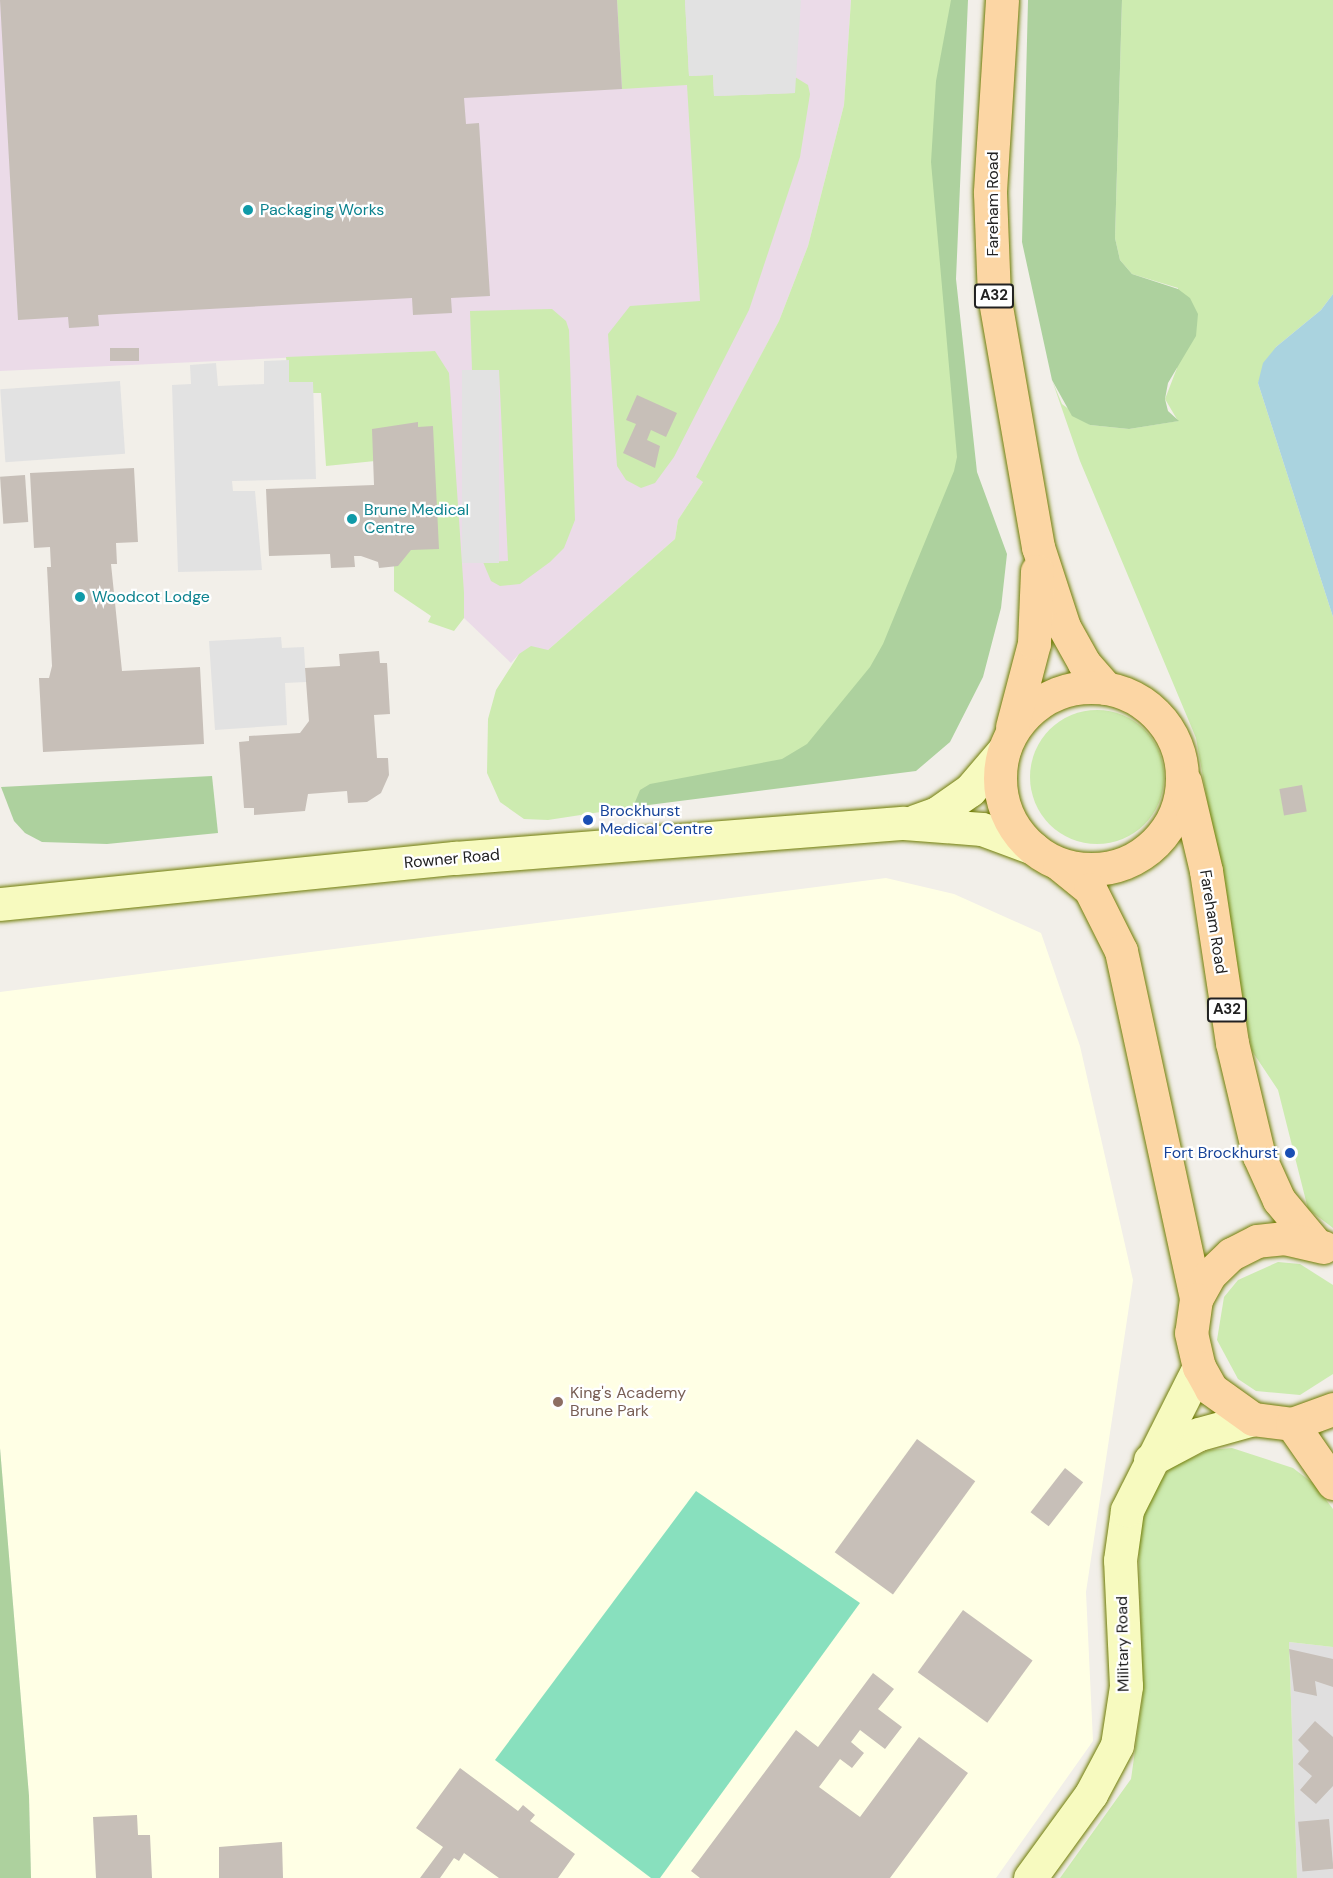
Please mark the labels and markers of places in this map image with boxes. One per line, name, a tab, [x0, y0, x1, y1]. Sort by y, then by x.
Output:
place label: Packaging Works	[260, 200, 384, 220]
marker: Packaging Works	[241, 203, 255, 217]
place label: Brune Medical Centre	[364, 500, 469, 538]
marker: Brune Medical Centre	[345, 512, 359, 526]
place label: Woodcot Lodge	[92, 587, 210, 607]
marker: Woodcot Lodge	[73, 590, 87, 604]
place label: Brockhurst Medical Centre	[600, 801, 713, 839]
marker: Brockhurst Medical Centre	[581, 813, 595, 827]
place label: Fort Brockhurst	[1164, 1143, 1278, 1163]
marker: Fort Brockhurst	[1283, 1146, 1297, 1160]
place label: King's Academy Brune Park	[570, 1383, 686, 1421]
marker: King's Academy Brune Park	[551, 1395, 565, 1409]

